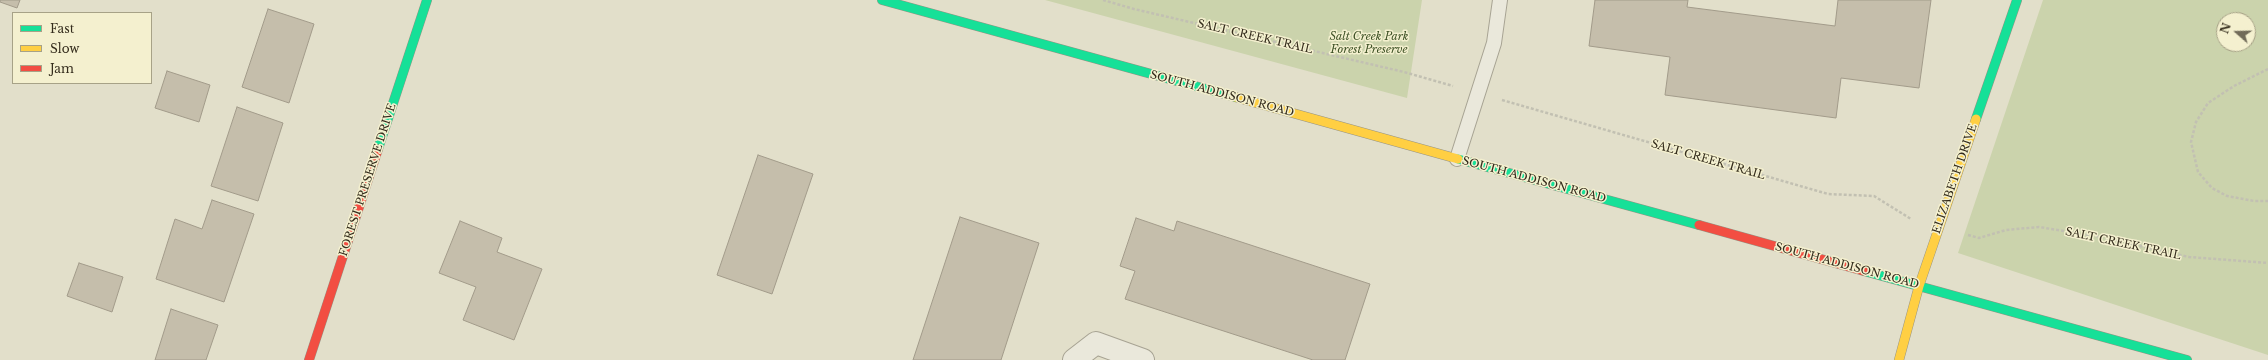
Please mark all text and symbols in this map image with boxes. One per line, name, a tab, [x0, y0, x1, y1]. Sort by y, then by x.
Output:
legend	[12, 12, 152, 84]
north arrow	[2216, 12, 2256, 52]
street label: SALT CREEK TRAIL	[1196, 17, 1314, 57]
text: Fast	[50, 21, 74, 36]
text: N	[2217, 21, 2234, 35]
park label: Salt Creek Park Forest Preserve	[1330, 30, 1408, 56]
text: Slow	[50, 41, 79, 56]
text: Jam	[50, 61, 74, 76]
street label: SOUTH ADDISON ROAD	[1149, 68, 1295, 120]
street label: FOREST PRESERVE DRIVE	[337, 102, 399, 258]
street label: ELIZABETH DRIVE	[1930, 122, 1980, 236]
street label: SALT CREEK TRAIL	[1649, 137, 1767, 183]
street label: SOUTH ADDISON ROAD	[1461, 154, 1607, 206]
street label: SALT CREEK TRAIL	[2064, 225, 2182, 263]
street label: SOUTH ADDISON ROAD	[1774, 240, 1920, 292]

